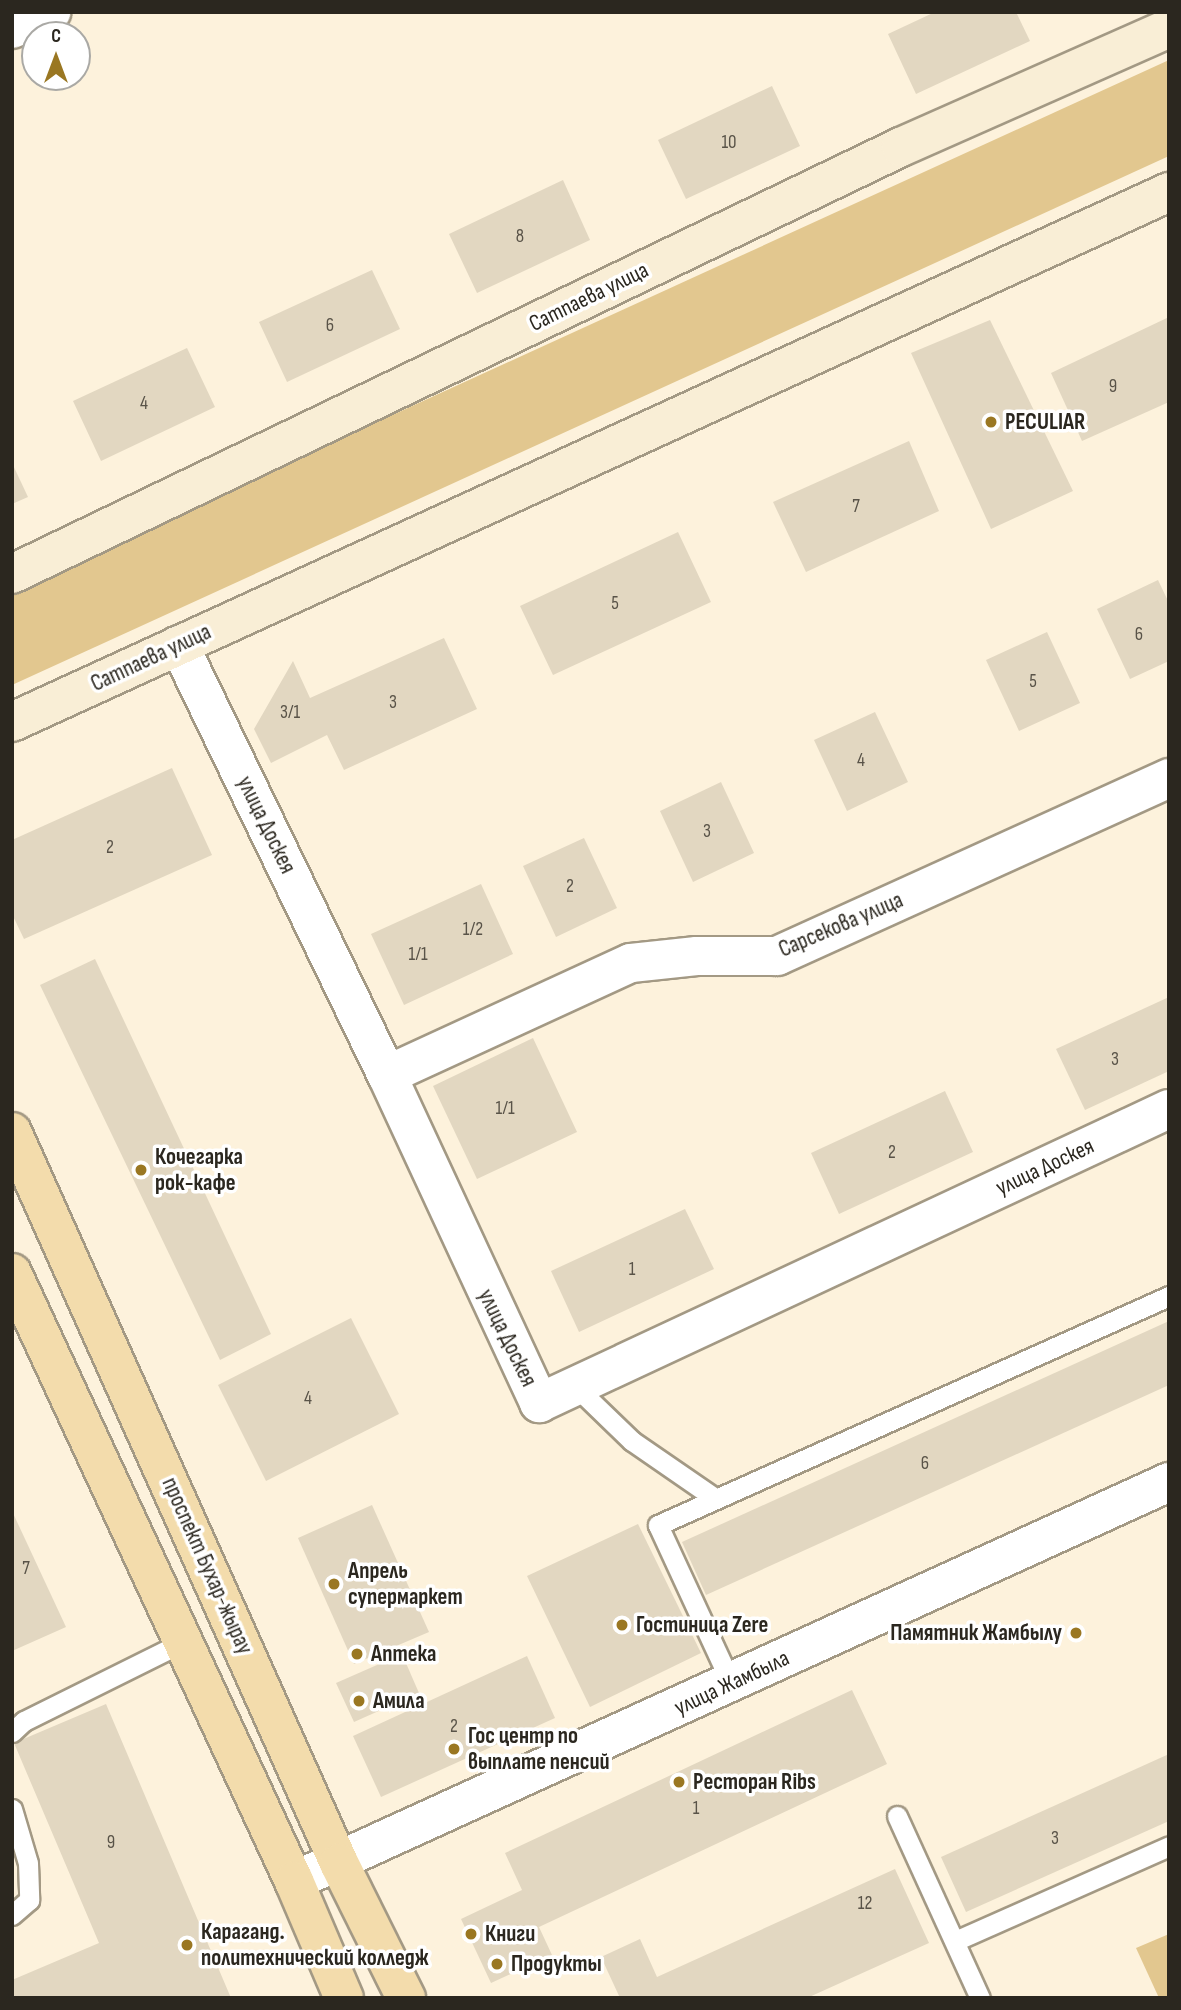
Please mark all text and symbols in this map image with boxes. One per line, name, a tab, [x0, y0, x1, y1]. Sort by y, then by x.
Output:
north arrow	[21, 21, 91, 91]
text: С	[51, 25, 61, 48]
house number: 10	[721, 132, 737, 154]
house number: 8	[516, 226, 524, 248]
street label: Сатпаева улица	[525, 256, 653, 338]
house number: 6	[326, 315, 334, 337]
house number: 9	[1109, 376, 1117, 398]
house number: 4	[140, 393, 148, 415]
place label: PECULIAR	[1005, 408, 1085, 436]
marker: PECULIAR	[983, 414, 999, 430]
house number: 7	[852, 496, 860, 518]
house number: 5	[611, 593, 619, 615]
street label: Сатпаева улица	[87, 618, 215, 698]
house number: 6	[1135, 624, 1143, 646]
house number: 5	[1029, 671, 1037, 693]
house number: 3	[389, 692, 397, 714]
house number: 3/1	[280, 702, 300, 724]
house number: 4	[857, 750, 865, 772]
street label: улица Доскея	[231, 772, 301, 878]
house number: 3	[703, 821, 711, 843]
house number: 2	[106, 837, 114, 859]
house number: 2	[566, 876, 574, 898]
street label: Сарсекова улица	[775, 886, 907, 964]
house number: 1/2	[463, 919, 483, 941]
house number: 1/1	[408, 944, 428, 966]
house number: 3	[1111, 1049, 1119, 1071]
house number: 1/1	[495, 1098, 515, 1120]
street label: улица Доскея	[992, 1132, 1098, 1202]
house number: 2	[888, 1142, 896, 1164]
place label: Кочегарка рок-кафе	[155, 1143, 243, 1197]
marker: Кочегарка рок-кафе	[133, 1162, 149, 1178]
house number: 1	[629, 1259, 635, 1281]
street label: улица Доскея	[472, 1285, 542, 1391]
house number: 4	[304, 1388, 312, 1410]
house number: 6	[921, 1453, 929, 1475]
street label: проспект Бухар-жырау	[156, 1473, 258, 1659]
place label: Апрель супермаркет	[348, 1557, 463, 1611]
house number: 7	[22, 1558, 30, 1580]
marker: Апрель супермаркет	[326, 1576, 342, 1592]
place label: Гостиница Zere	[636, 1611, 768, 1639]
marker: Гостиница Zere	[614, 1617, 630, 1633]
place label: Памятник Жамбылу	[890, 1619, 1062, 1647]
marker: Памятник Жамбылу	[1068, 1625, 1084, 1641]
place label: Аптека	[371, 1640, 437, 1668]
street label: улица Жамбыла	[670, 1644, 794, 1722]
marker: Аптека	[349, 1646, 365, 1662]
place label: Амила	[373, 1687, 425, 1715]
marker: Амила	[351, 1693, 367, 1709]
house number: 2	[450, 1716, 458, 1738]
place label: Гос центр по выплате пенсий	[468, 1722, 610, 1776]
marker: Гос центр по выплате пенсий	[446, 1741, 462, 1757]
place label: Ресторан Ribs	[693, 1768, 816, 1796]
marker: Ресторан Ribs	[671, 1774, 687, 1790]
house number: 1	[693, 1798, 699, 1820]
house number: 3	[1051, 1828, 1059, 1850]
house number: 9	[107, 1832, 115, 1854]
house number: 12	[858, 1893, 872, 1915]
place label: Караганд. политехнический колледж	[201, 1918, 429, 1972]
place label: Книги	[485, 1920, 535, 1948]
marker: Книги	[463, 1926, 479, 1942]
marker: Караганд. политехнический колледж	[179, 1937, 195, 1953]
place label: Продукты	[511, 1950, 602, 1978]
marker: Продукты	[489, 1956, 505, 1972]

